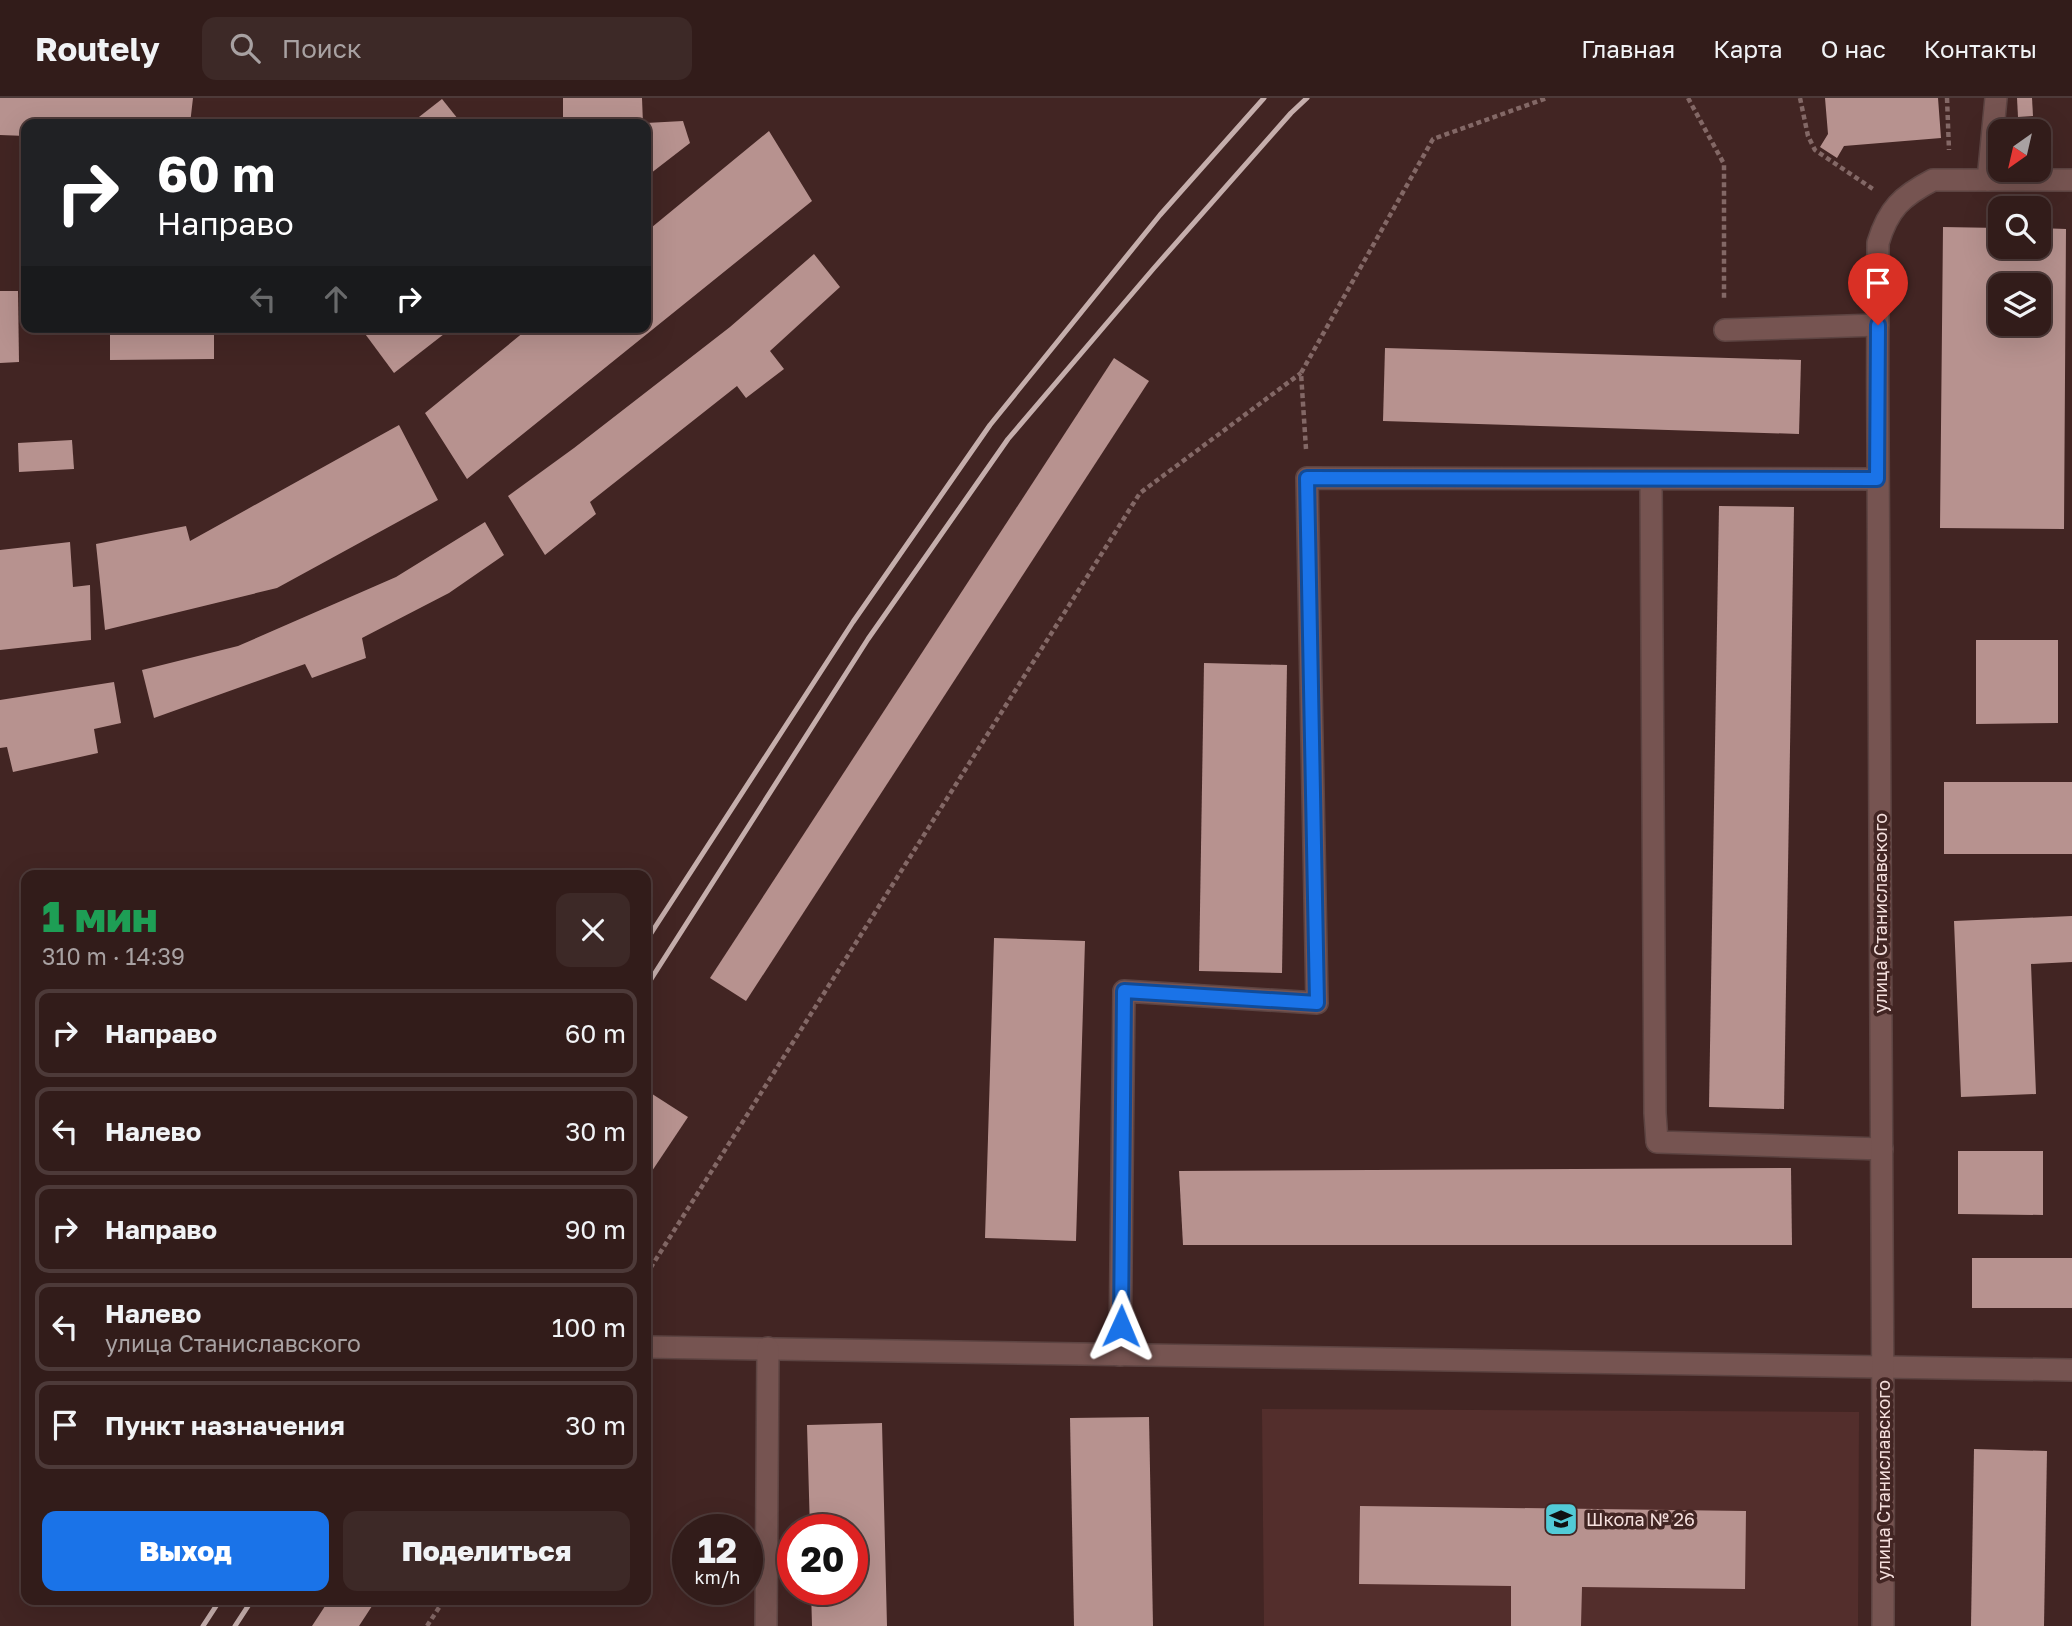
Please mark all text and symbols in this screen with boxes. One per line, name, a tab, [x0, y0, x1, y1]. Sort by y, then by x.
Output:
search box	[202, 17, 692, 80]
text: Routely	[35, 29, 160, 68]
icon: search	[226, 29, 264, 67]
text: Поиск	[282, 33, 362, 64]
text: Главная	[1581, 34, 1675, 63]
text: Карта	[1713, 34, 1783, 63]
text: О нас	[1821, 34, 1886, 63]
text: Контакты	[1924, 34, 2037, 63]
north arrow	[1988, 119, 2051, 182]
map controls	[1988, 119, 2051, 336]
text: 60 m	[157, 144, 275, 203]
icon: right	[42, 147, 133, 238]
button: search	[1988, 196, 2051, 259]
text: Направо	[157, 204, 294, 242]
pin	[1848, 253, 1908, 325]
icon: arrive	[1859, 264, 1897, 302]
button: layers	[1988, 273, 2051, 336]
icon: left	[244, 280, 282, 318]
icon: ahead	[317, 280, 355, 318]
icon: right	[390, 280, 428, 318]
street label: улица Станиславского	[1869, 813, 1891, 1013]
text: 1 мин	[42, 891, 158, 941]
button: close	[556, 893, 630, 967]
text: 310 m · 14:39	[42, 942, 185, 970]
icon: right	[46, 1014, 84, 1052]
text: Направо	[105, 1018, 217, 1049]
text: 60 m	[565, 1018, 626, 1049]
icon: left	[46, 1112, 84, 1150]
text: Налево	[105, 1116, 201, 1147]
text: 30 m	[565, 1116, 626, 1147]
icon: right	[46, 1210, 84, 1248]
text: Направо	[105, 1214, 217, 1245]
text: 90 m	[565, 1214, 626, 1245]
position arrow	[1084, 1289, 1158, 1363]
text: Налево	[105, 1298, 201, 1329]
icon: left	[46, 1308, 84, 1346]
text: 100 m	[552, 1312, 626, 1343]
text: улица Станиславского	[105, 1329, 361, 1357]
street label: улица Станиславского	[1872, 1380, 1894, 1580]
icon: arrive	[46, 1406, 84, 1444]
text: Пункт назначения	[105, 1410, 345, 1441]
text: 30 m	[565, 1410, 626, 1441]
school or university icon: Школа № 26	[1542, 1500, 1580, 1538]
place label: Школа № 26	[1586, 1508, 1695, 1530]
button: Выход	[42, 1511, 329, 1591]
button: Поделиться	[343, 1511, 630, 1591]
speed limit sign: 20	[777, 1514, 868, 1605]
text: 12	[698, 1529, 737, 1571]
text: km/h	[695, 1566, 740, 1588]

